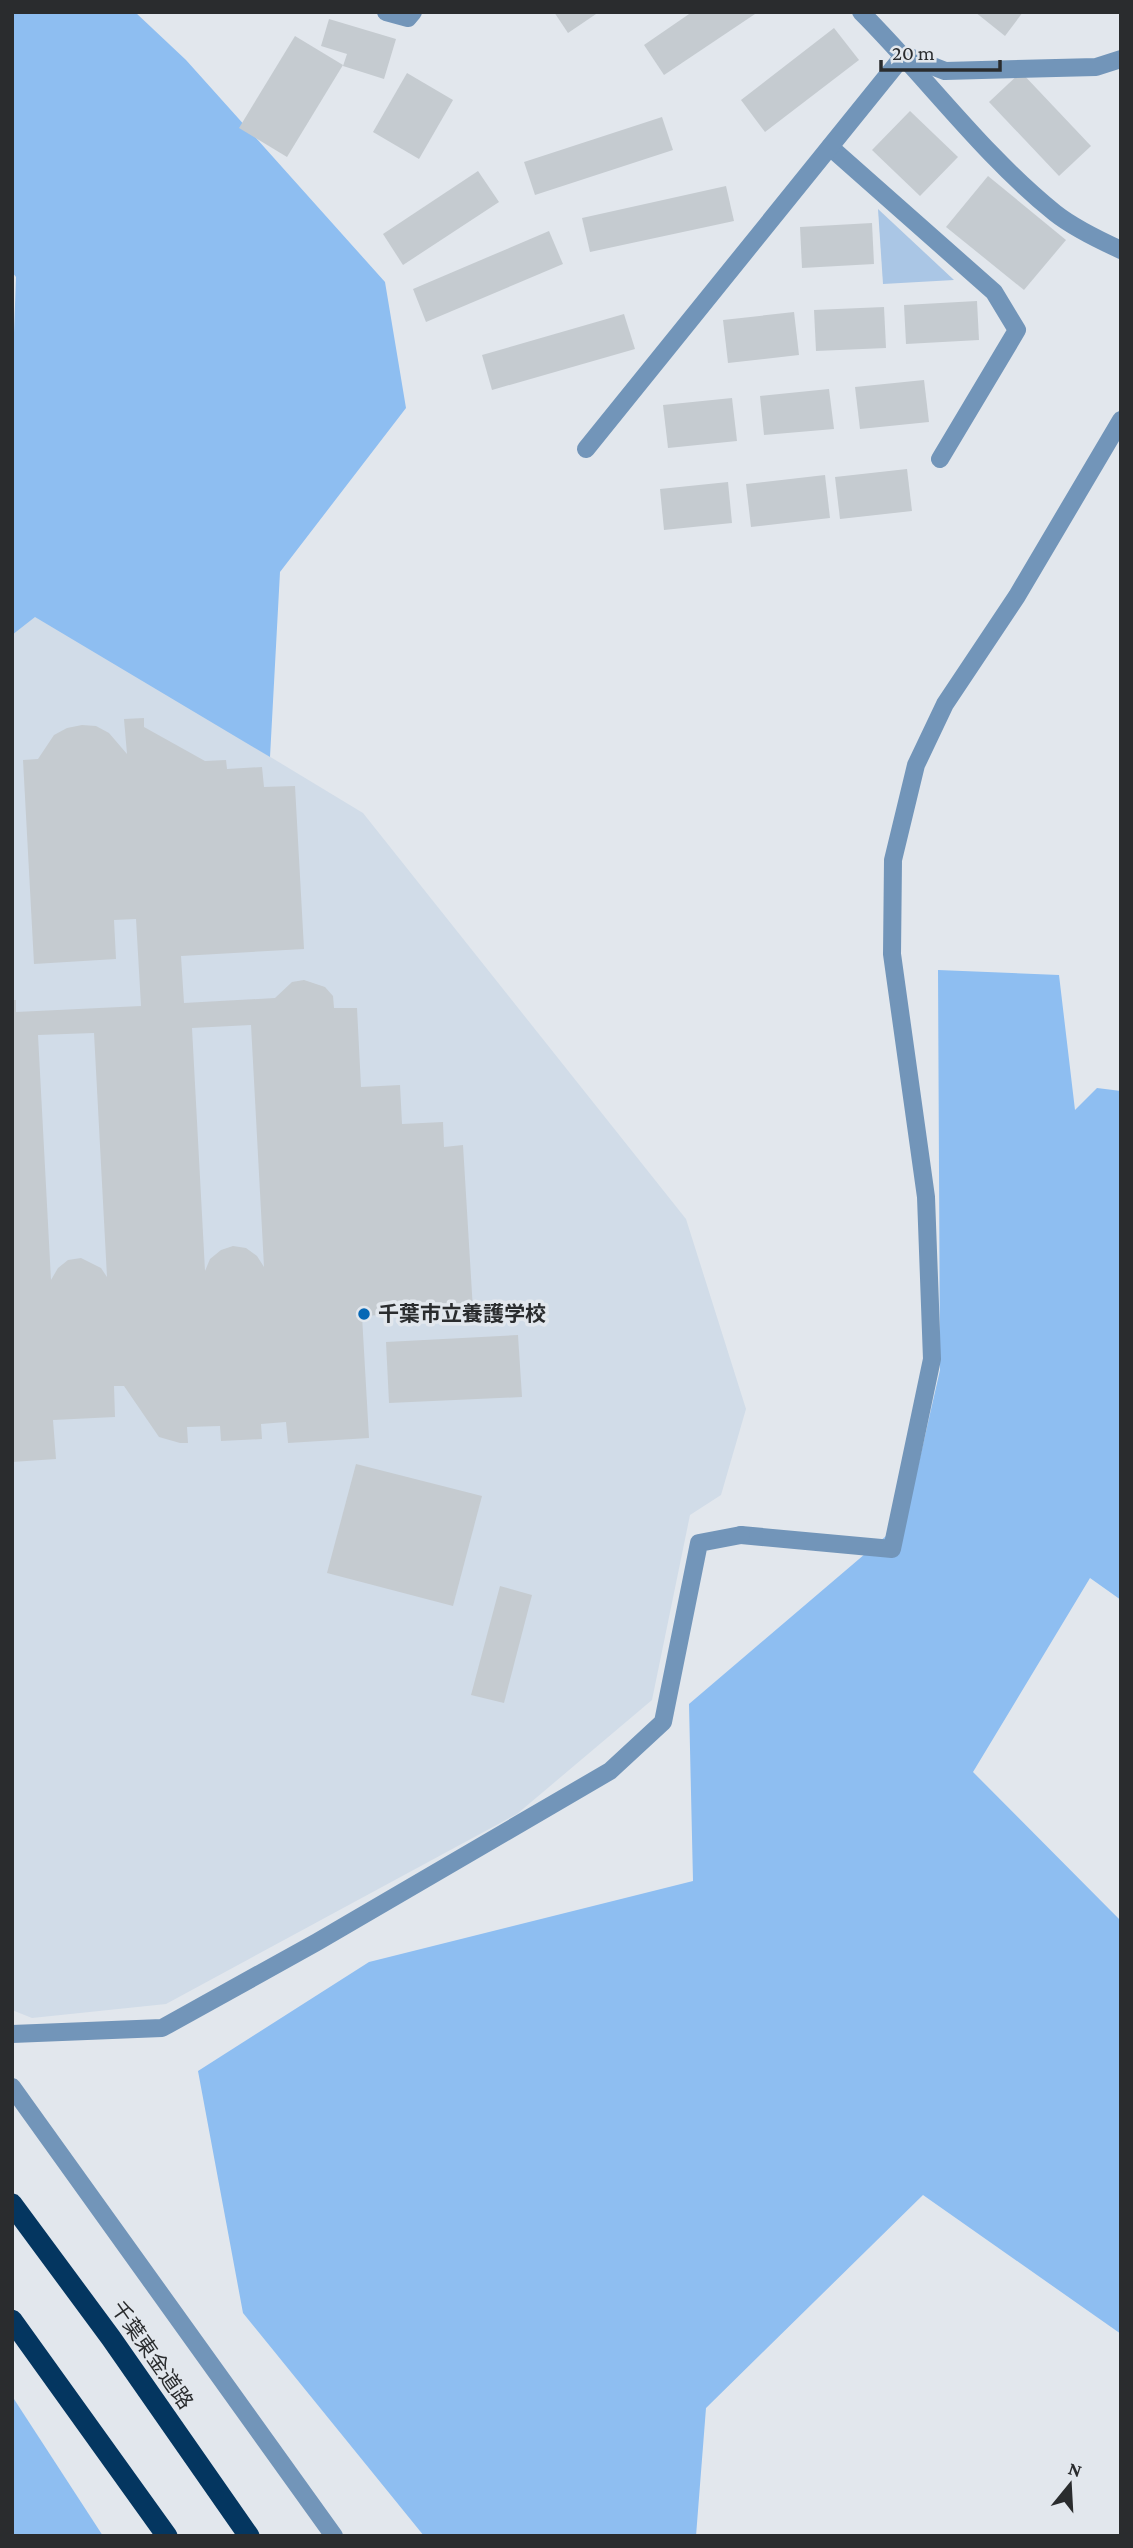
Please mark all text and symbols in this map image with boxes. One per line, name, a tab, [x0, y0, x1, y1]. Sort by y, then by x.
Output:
scale bar	[881, 28, 1000, 72]
text: 20 m	[892, 41, 935, 65]
place label: 千葉市立養護学校	[378, 1302, 546, 1326]
marker: 千葉市立養護学校	[356, 1306, 372, 1322]
street label: 千葉東金道路	[106, 2297, 198, 2413]
north arrow	[1035, 2450, 1105, 2520]
text: N	[1066, 2457, 1085, 2481]

